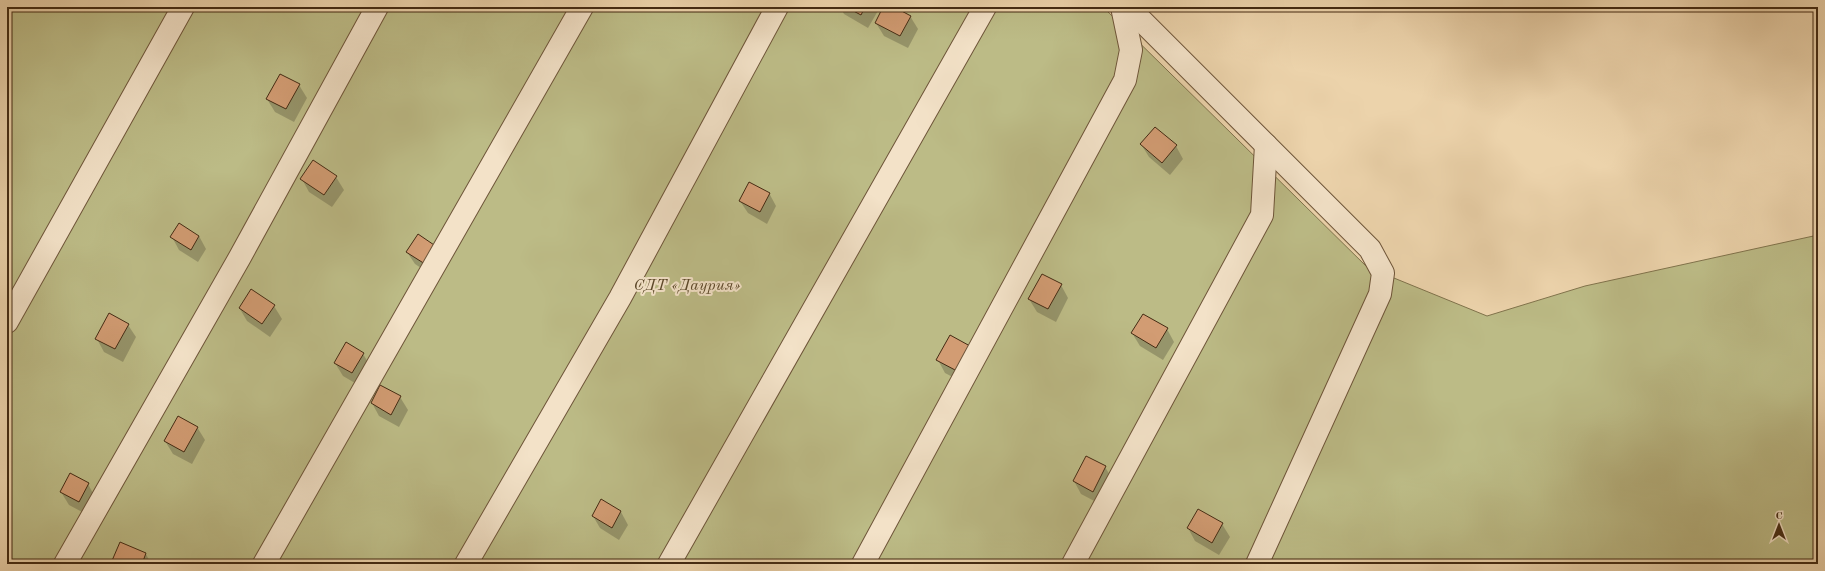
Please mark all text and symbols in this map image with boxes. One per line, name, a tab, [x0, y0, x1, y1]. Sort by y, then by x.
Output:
park label: СДТ «Даурия»	[633, 278, 741, 294]
north arrow	[1759, 505, 1799, 545]
text: С	[1775, 511, 1783, 522]

